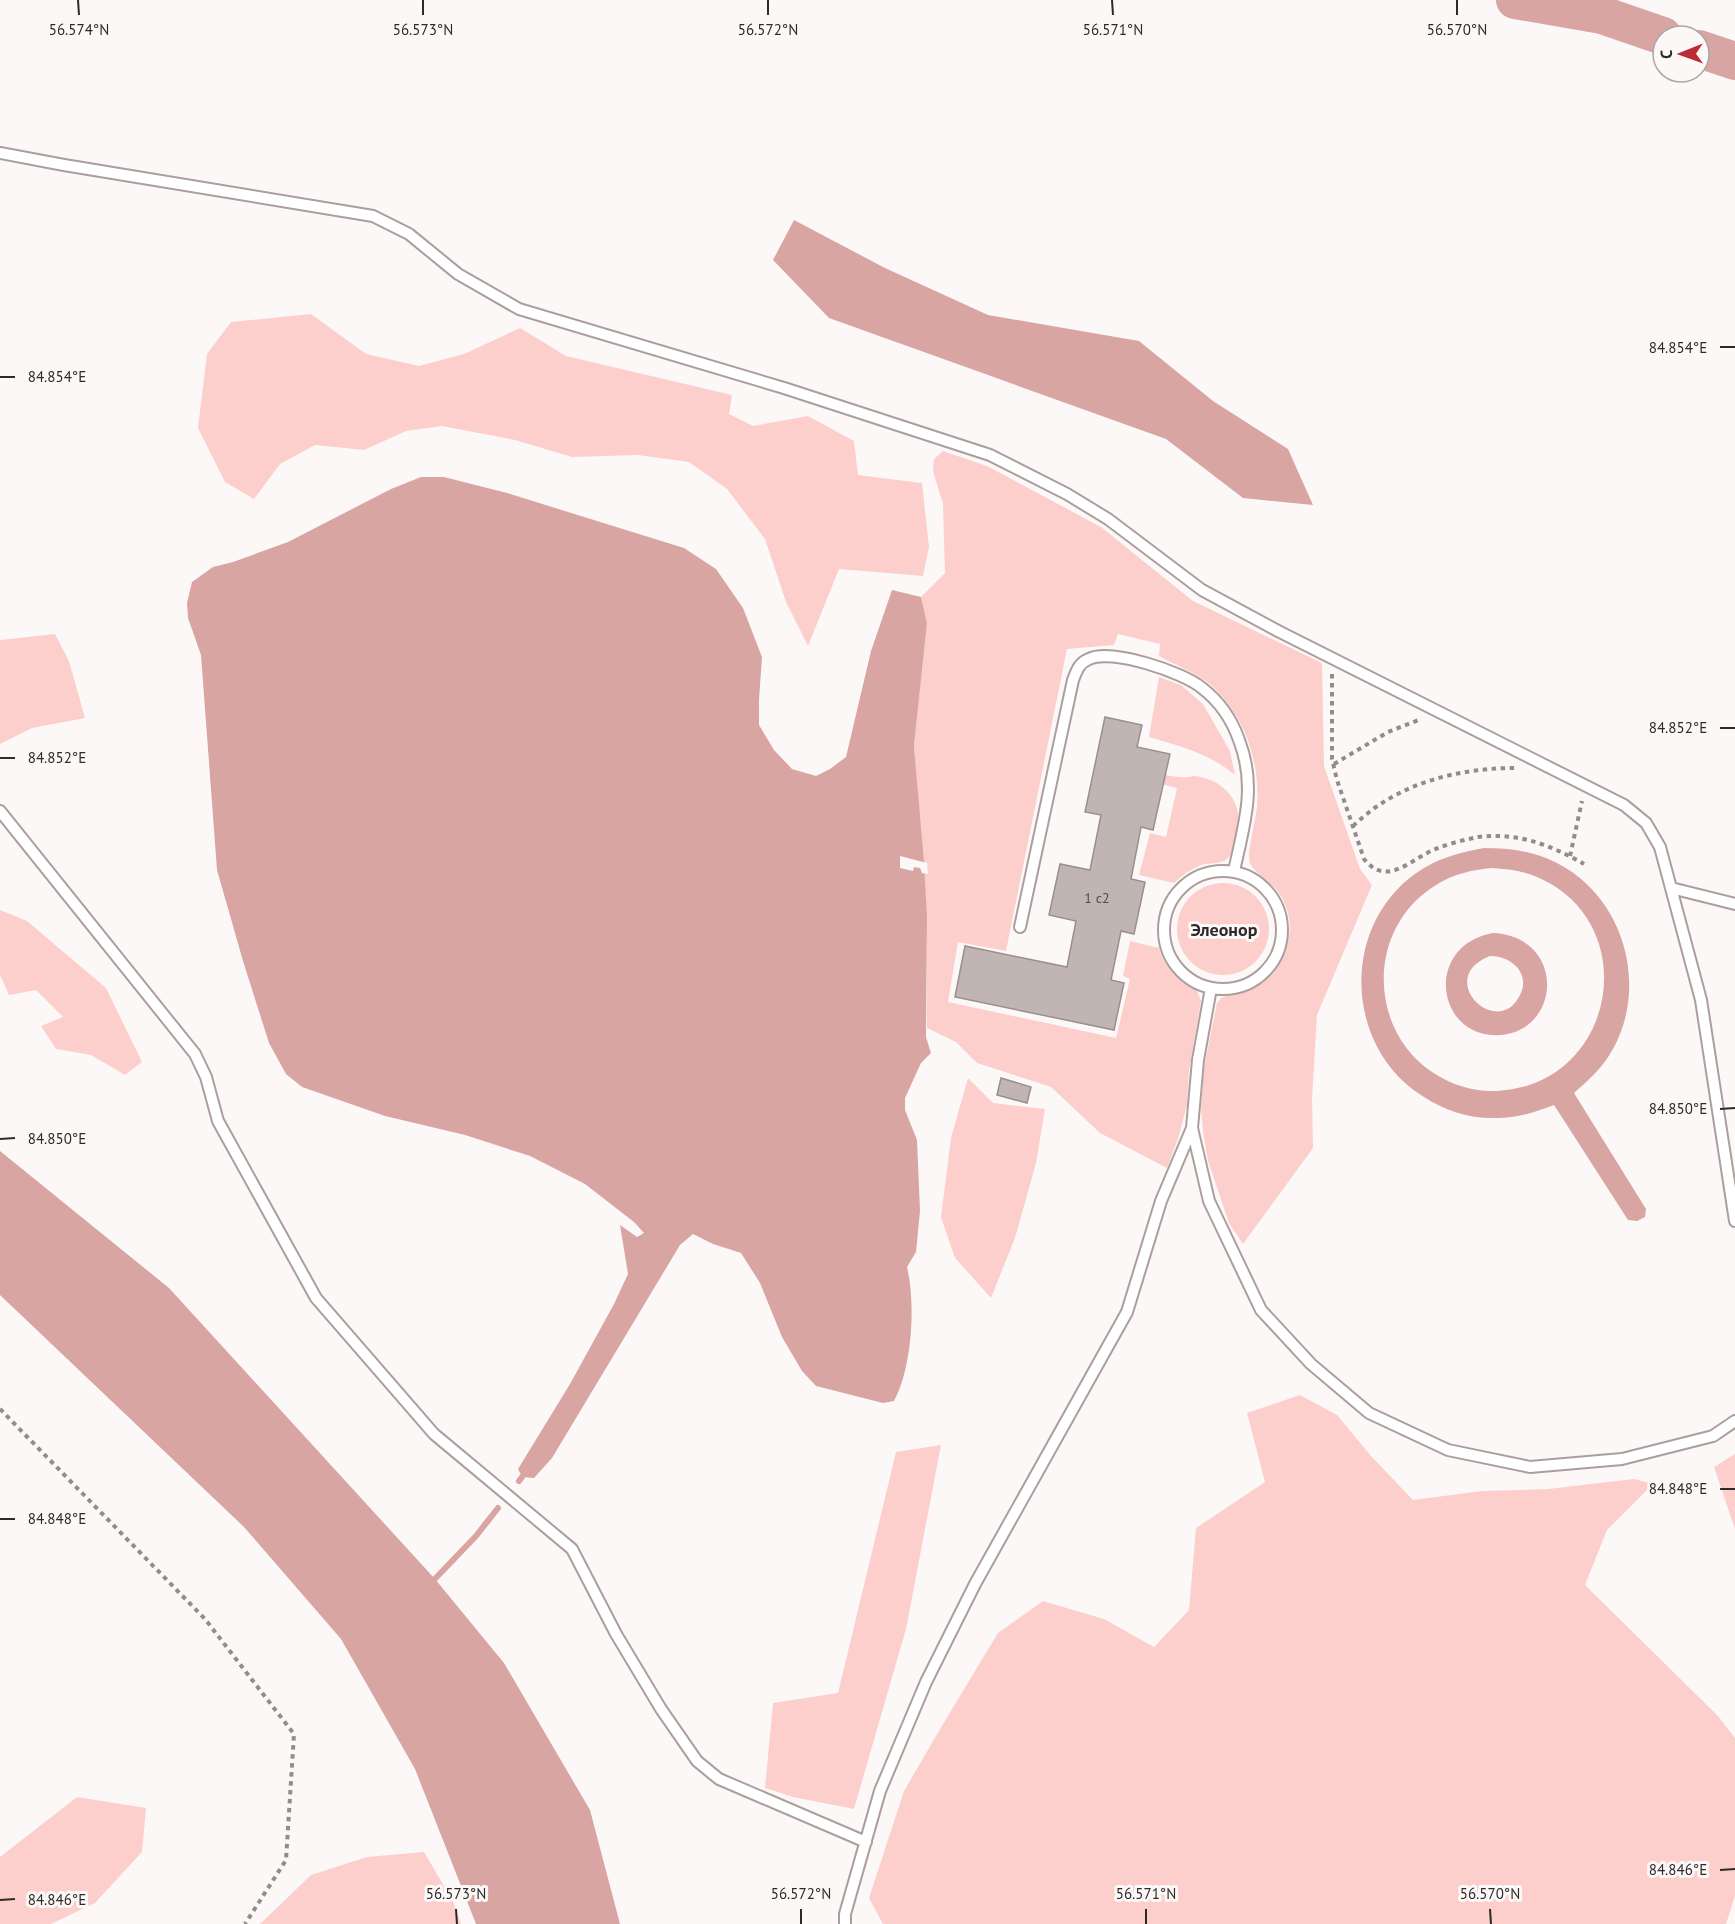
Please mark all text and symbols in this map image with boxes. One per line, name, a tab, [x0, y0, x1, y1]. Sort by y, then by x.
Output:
text: 56.574°N	[49, 20, 109, 39]
text: 56.573°N	[393, 20, 453, 39]
text: 56.572°N	[738, 20, 798, 39]
text: 56.571°N	[1083, 20, 1143, 39]
text: 56.570°N	[1427, 20, 1487, 39]
north arrow	[1651, 24, 1711, 84]
text: С	[1656, 50, 1676, 59]
text: 84.854°E	[1649, 338, 1707, 357]
text: 84.854°E	[28, 367, 86, 386]
text: 84.852°E	[1649, 718, 1707, 737]
text: 84.852°E	[28, 748, 86, 767]
house number: 1 с2	[1084, 889, 1110, 907]
district label: Элеонор	[1191, 918, 1258, 941]
text: 84.850°E	[1649, 1099, 1707, 1118]
text: 84.850°E	[28, 1129, 86, 1148]
text: 84.848°E	[1649, 1479, 1707, 1498]
text: 84.848°E	[28, 1509, 86, 1528]
text: 84.846°E	[1649, 1860, 1707, 1879]
text: 56.573°N	[426, 1884, 486, 1903]
text: 56.572°N	[771, 1884, 831, 1903]
text: 56.571°N	[1116, 1884, 1176, 1903]
text: 56.570°N	[1460, 1884, 1520, 1903]
text: 84.846°E	[28, 1890, 86, 1909]

